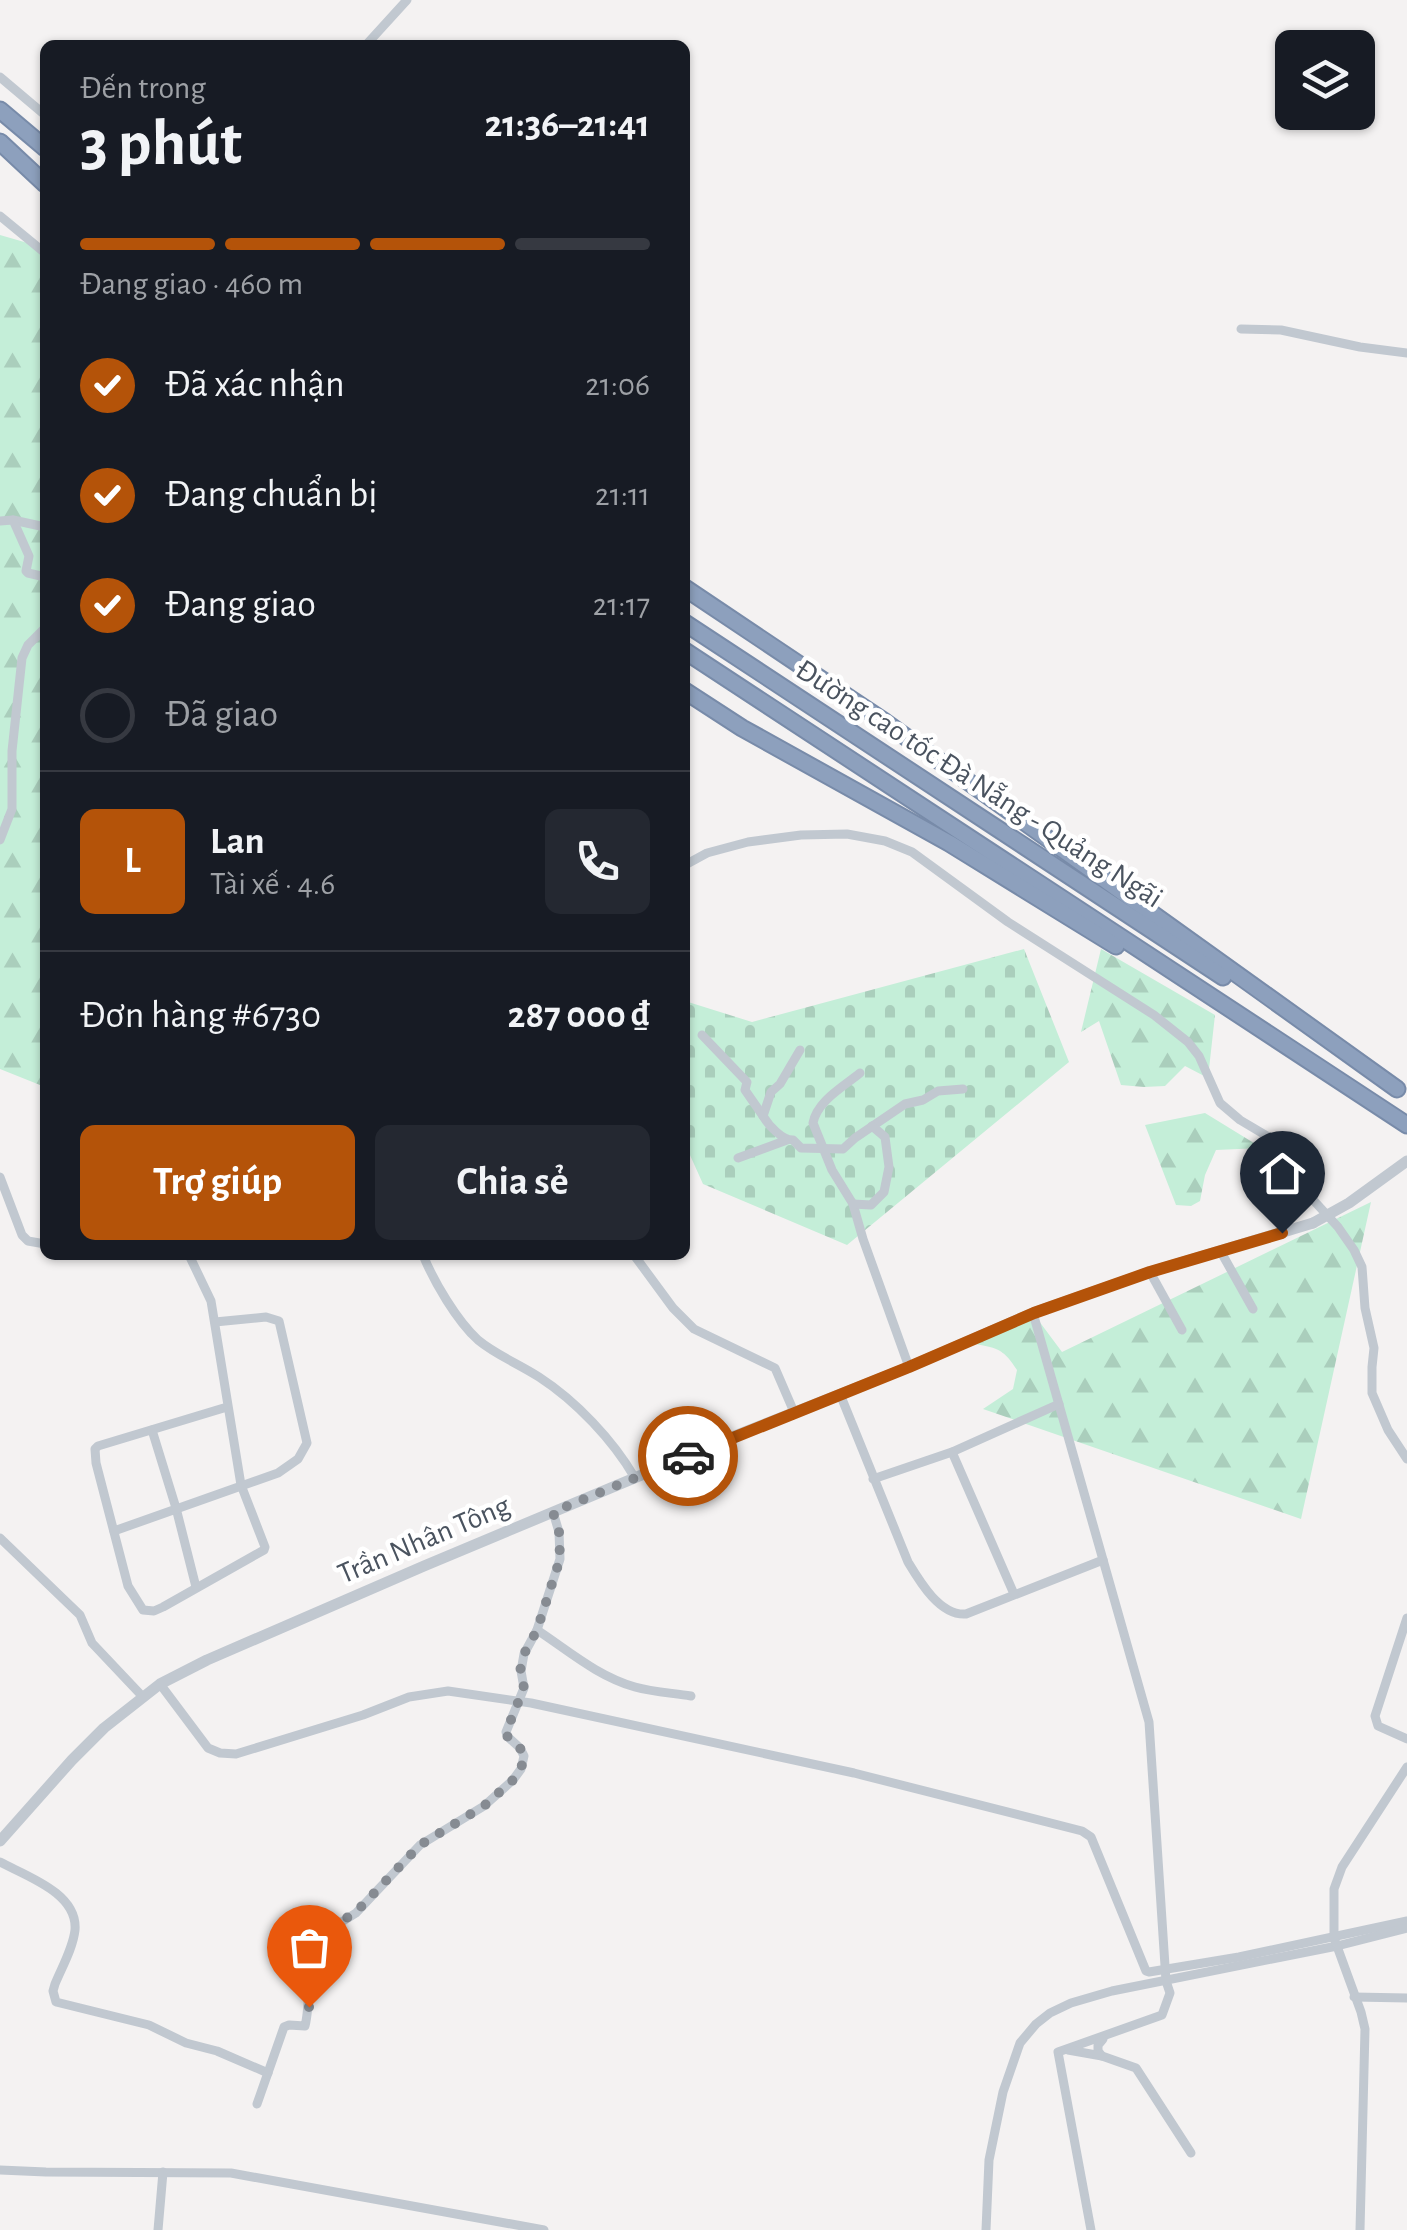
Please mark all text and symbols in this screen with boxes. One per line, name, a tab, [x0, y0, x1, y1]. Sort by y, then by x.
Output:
map controls	[1275, 30, 1375, 130]
button: layers	[1275, 30, 1375, 130]
text: Đến trong	[80, 72, 206, 104]
text: 21:36–21:41	[484, 106, 650, 144]
text: 3 phút	[80, 112, 242, 177]
text: Đang giao · 460 m	[80, 268, 303, 300]
icon: check	[80, 358, 135, 413]
text: Đã xác nhận	[165, 366, 345, 404]
text: 21:06	[585, 369, 650, 401]
icon: check	[80, 468, 135, 523]
text: Đang chuẩn bị	[165, 476, 378, 514]
text: 21:11	[595, 479, 650, 511]
icon: check	[80, 578, 135, 633]
text: Đang giao	[165, 586, 316, 624]
text: 21:17	[593, 589, 650, 621]
street label: Đường cao tốc Đà Nẵng - Quảng Ngãi	[790, 654, 1168, 914]
text: Đã giao	[165, 696, 278, 734]
button: phone	[545, 809, 650, 914]
text: Lan	[210, 823, 265, 861]
text: L	[124, 842, 141, 880]
text: Tài xế · 4.6	[210, 868, 335, 900]
text: Đơn hàng #6730	[80, 997, 321, 1035]
text: 287 000 ₫	[508, 997, 650, 1035]
button: Trợ giúp	[80, 1125, 355, 1240]
button: Chia sẻ	[375, 1125, 650, 1240]
pin	[1240, 1131, 1325, 1234]
icon: home	[1255, 1146, 1310, 1201]
courier	[638, 1406, 738, 1506]
icon: car	[661, 1429, 716, 1484]
street label: Trần Nhân Tông	[334, 1490, 515, 1590]
pin	[267, 1905, 352, 2008]
icon: bag	[282, 1920, 337, 1975]

